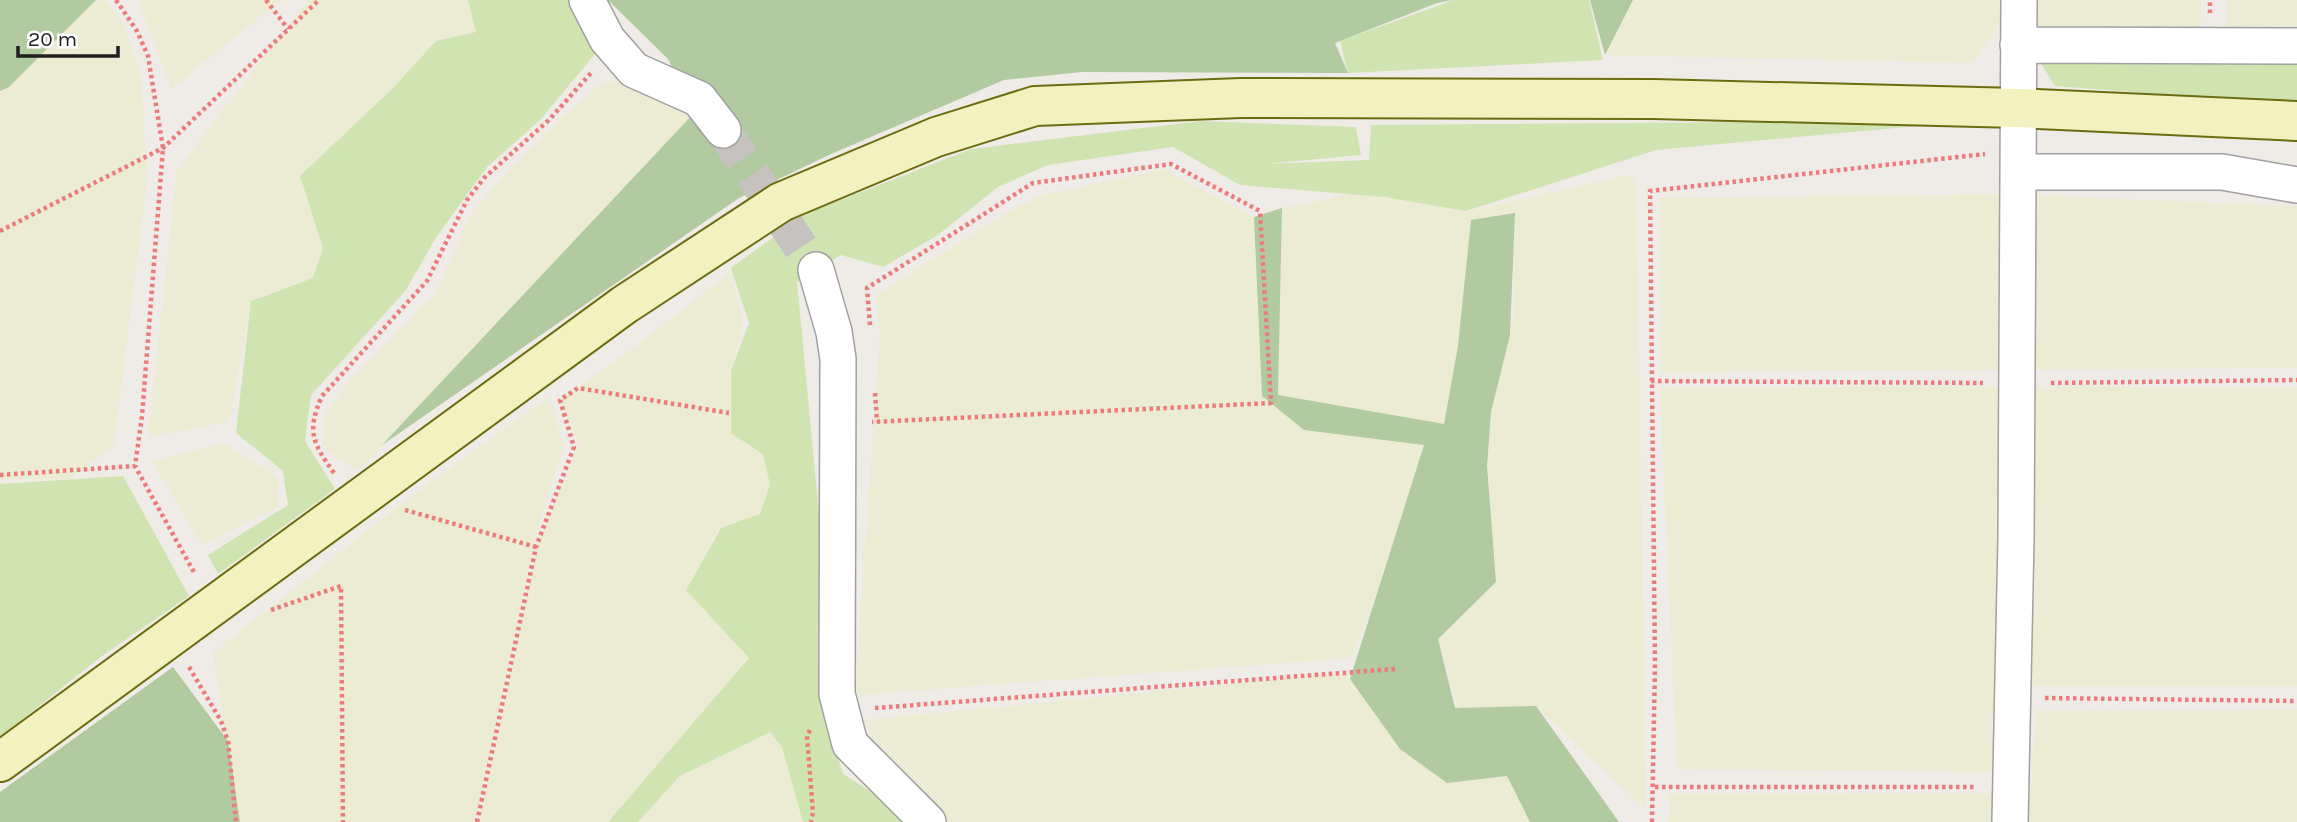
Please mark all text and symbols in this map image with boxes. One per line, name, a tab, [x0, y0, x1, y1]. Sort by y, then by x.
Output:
scale bar	[18, 14, 117, 58]
text: 20 m	[28, 27, 77, 51]

